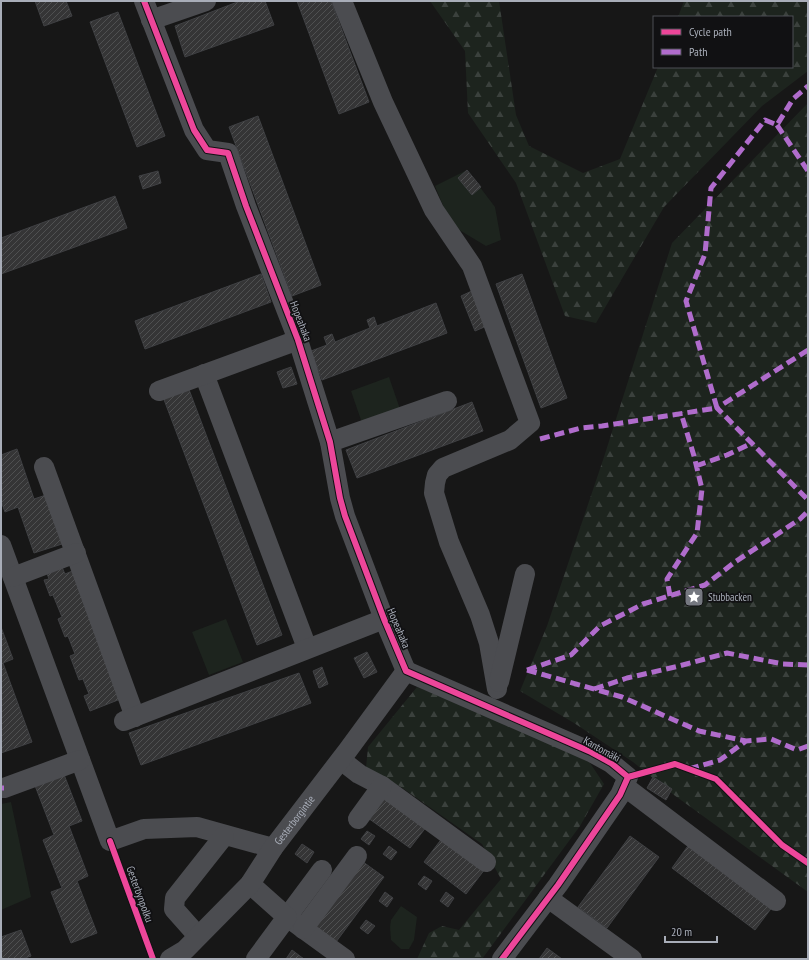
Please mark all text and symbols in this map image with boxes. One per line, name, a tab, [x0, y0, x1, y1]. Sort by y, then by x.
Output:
legend	[653, 16, 793, 68]
text: Cycle path	[689, 24, 732, 39]
text: Path	[689, 44, 707, 59]
street label: Hopeahaka	[287, 299, 315, 343]
place icon: Stubbacken	[683, 586, 705, 608]
place label: Stubbacken	[708, 590, 752, 604]
street label: Hopeahaka	[384, 606, 414, 650]
street label: Kantomäki	[581, 733, 623, 765]
street label: Gesterborgintie	[271, 792, 318, 848]
street label: Gesterbynpolku	[123, 864, 157, 924]
scale bar	[665, 918, 717, 944]
text: 20 m	[671, 924, 692, 939]

